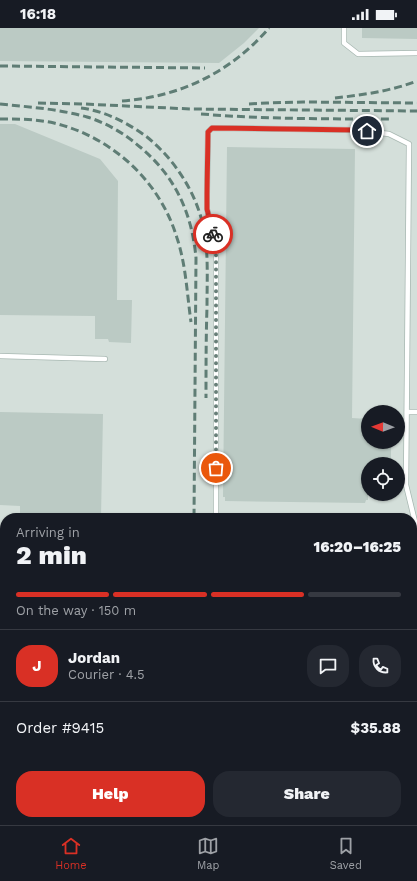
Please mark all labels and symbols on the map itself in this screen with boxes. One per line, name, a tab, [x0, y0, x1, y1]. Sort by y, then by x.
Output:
pin	[350, 114, 384, 148]
courier	[193, 214, 233, 254]
north arrow	[361, 405, 405, 449]
pin	[199, 451, 233, 485]

